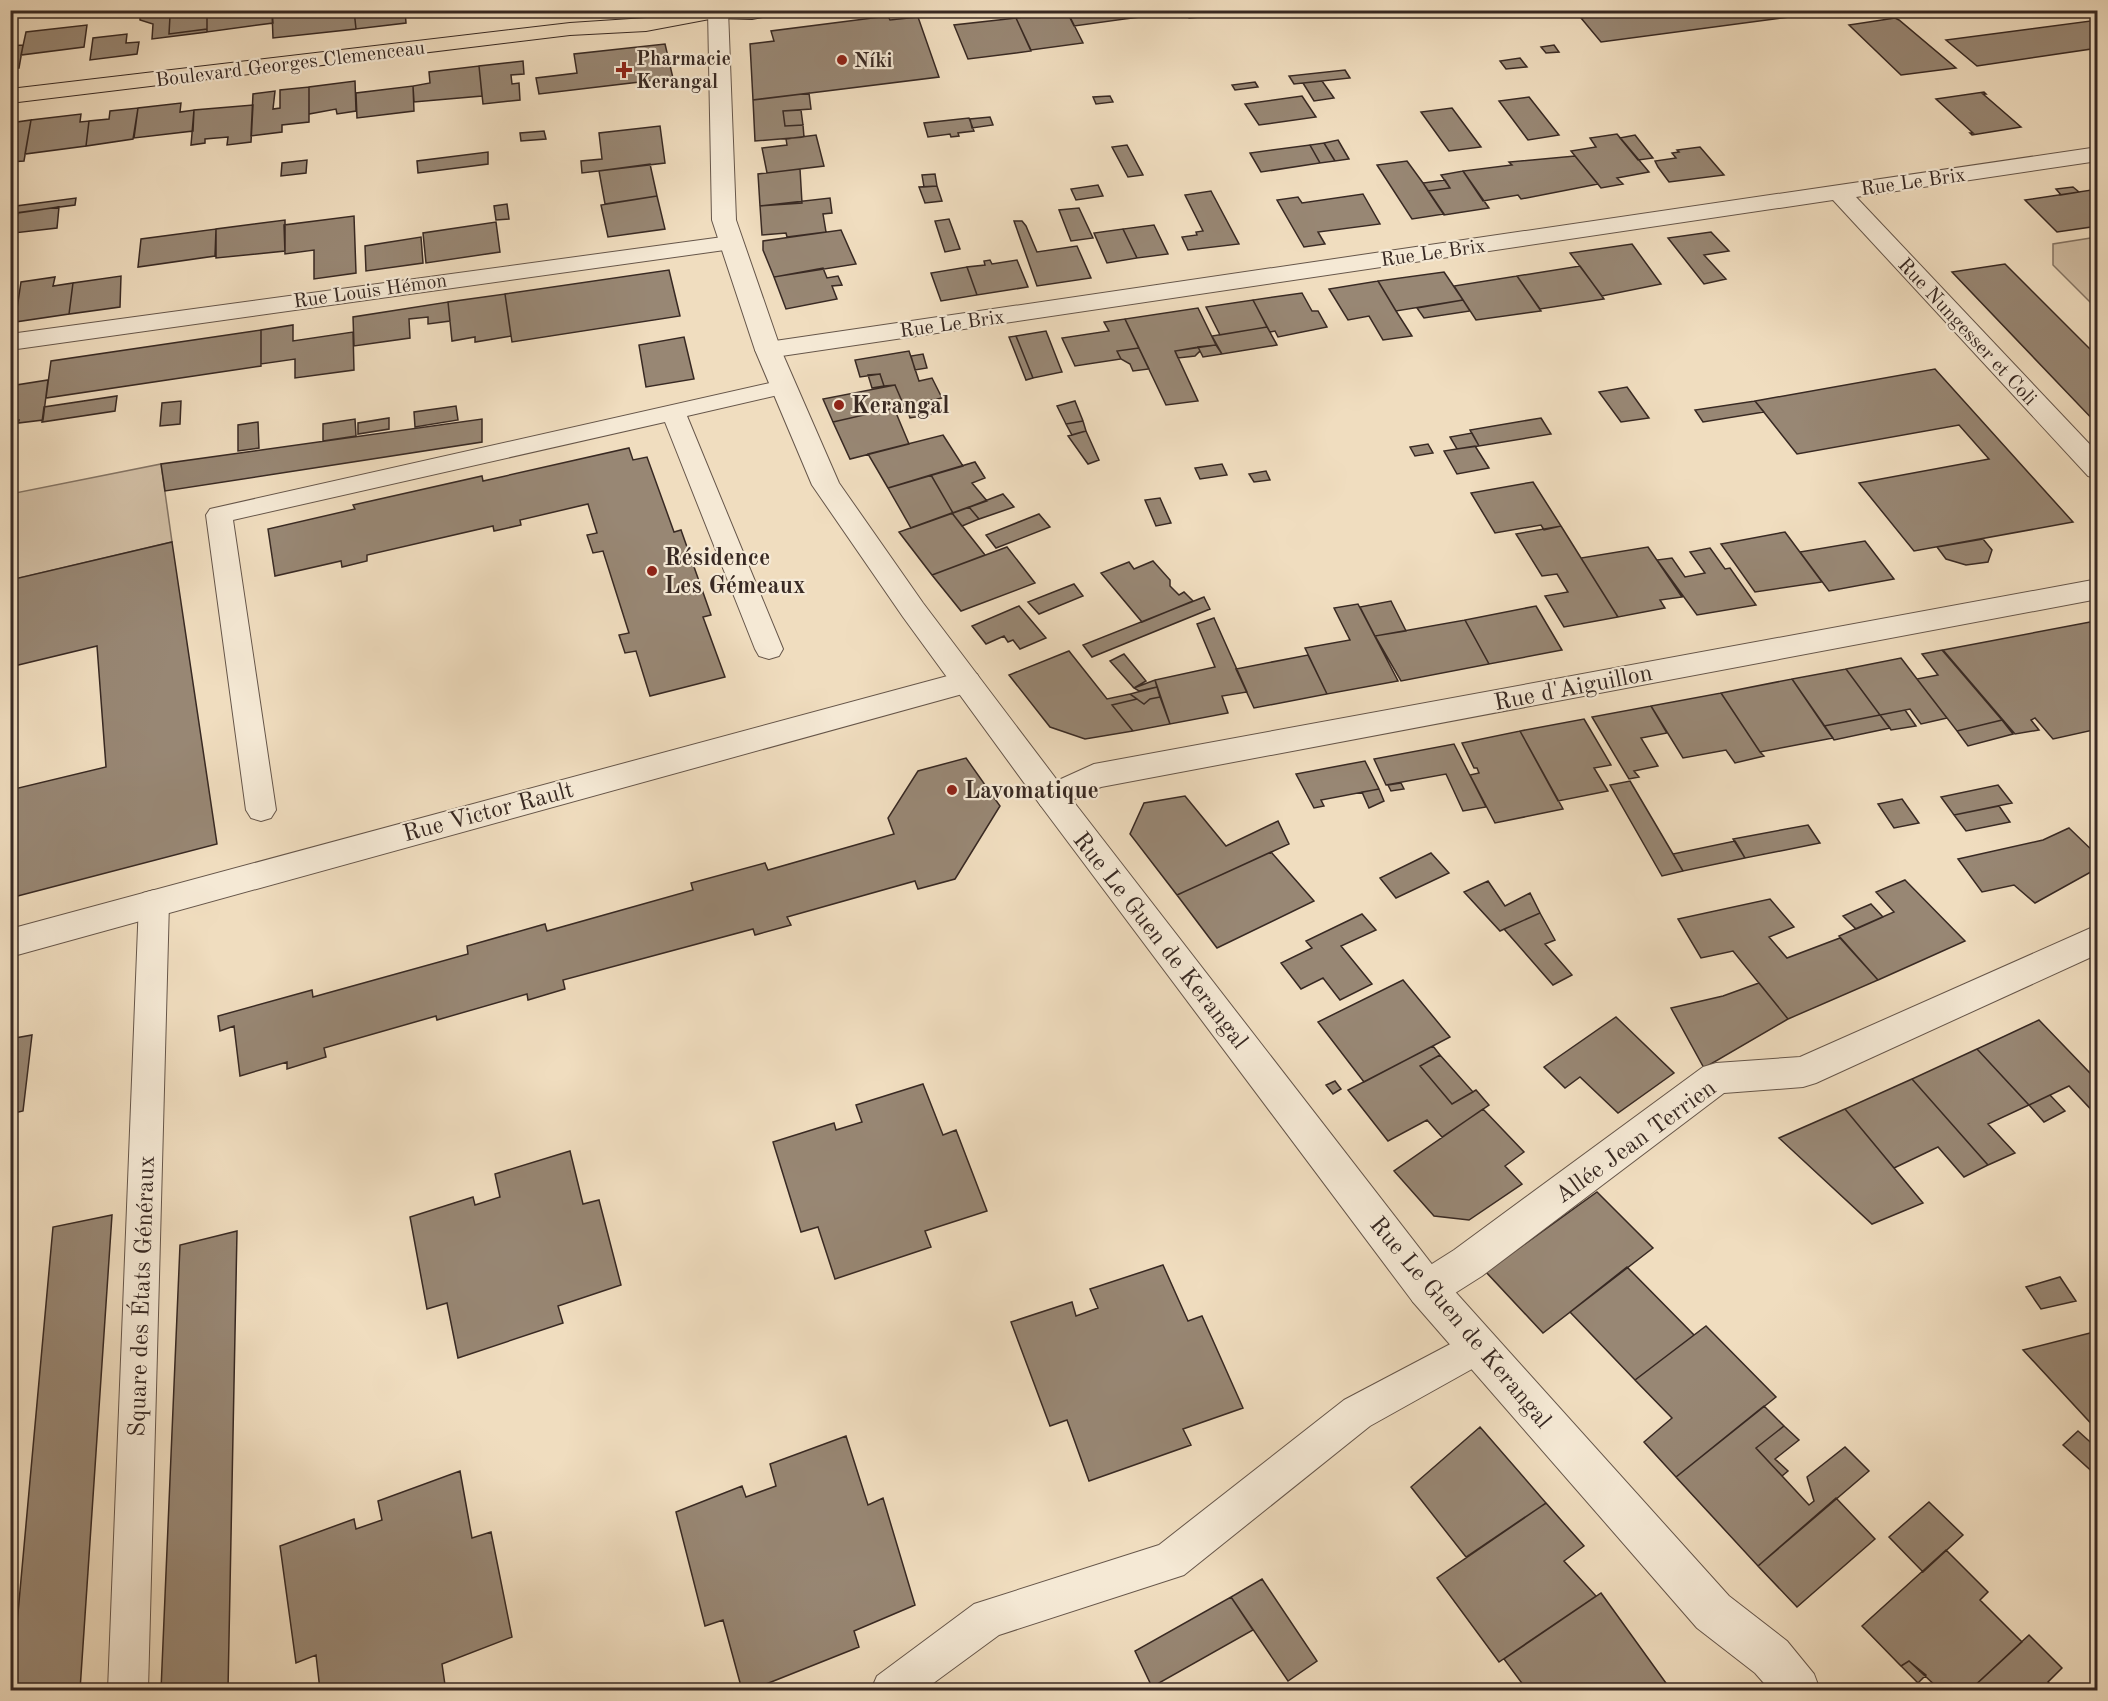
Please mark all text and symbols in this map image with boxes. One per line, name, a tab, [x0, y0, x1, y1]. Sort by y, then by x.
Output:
street label: Boulevard Georges Clemenceau	[154, 38, 426, 91]
place label: Pharmacie Kerangal	[636, 50, 731, 93]
place label: Níki	[854, 52, 892, 72]
marker: Níki	[835, 53, 849, 67]
marker: Pharmacie Kerangal	[617, 63, 631, 77]
street label: Rue Le Brix	[1859, 166, 1967, 200]
street label: Rue Le Brix	[1379, 237, 1487, 271]
street label: Rue Nungesser et Coli	[1893, 255, 2040, 410]
street label: Rue Louis Hémon	[292, 271, 449, 313]
street label: Rue Le Brix	[898, 308, 1006, 342]
place label: Kerangal	[851, 395, 950, 419]
marker: Kerangal	[832, 398, 846, 412]
place label: Résidence Les Gémeaux	[664, 547, 805, 599]
marker: Résidence Les Gémeaux	[645, 564, 659, 578]
street label: Rue d'Aiguillon	[1492, 662, 1655, 716]
street label: Rue Victor Rault	[401, 779, 577, 847]
place label: Lavomatique	[964, 780, 1099, 804]
marker: Lavomatique	[945, 783, 959, 797]
street label: Rue Le Guen de Kerangal	[1068, 828, 1251, 1054]
street label: Allée Jean Terrien	[1551, 1076, 1721, 1209]
street label: Square des États Généraux	[122, 1155, 160, 1437]
street label: Rue Le Guen de Kerangal	[1364, 1213, 1555, 1434]

